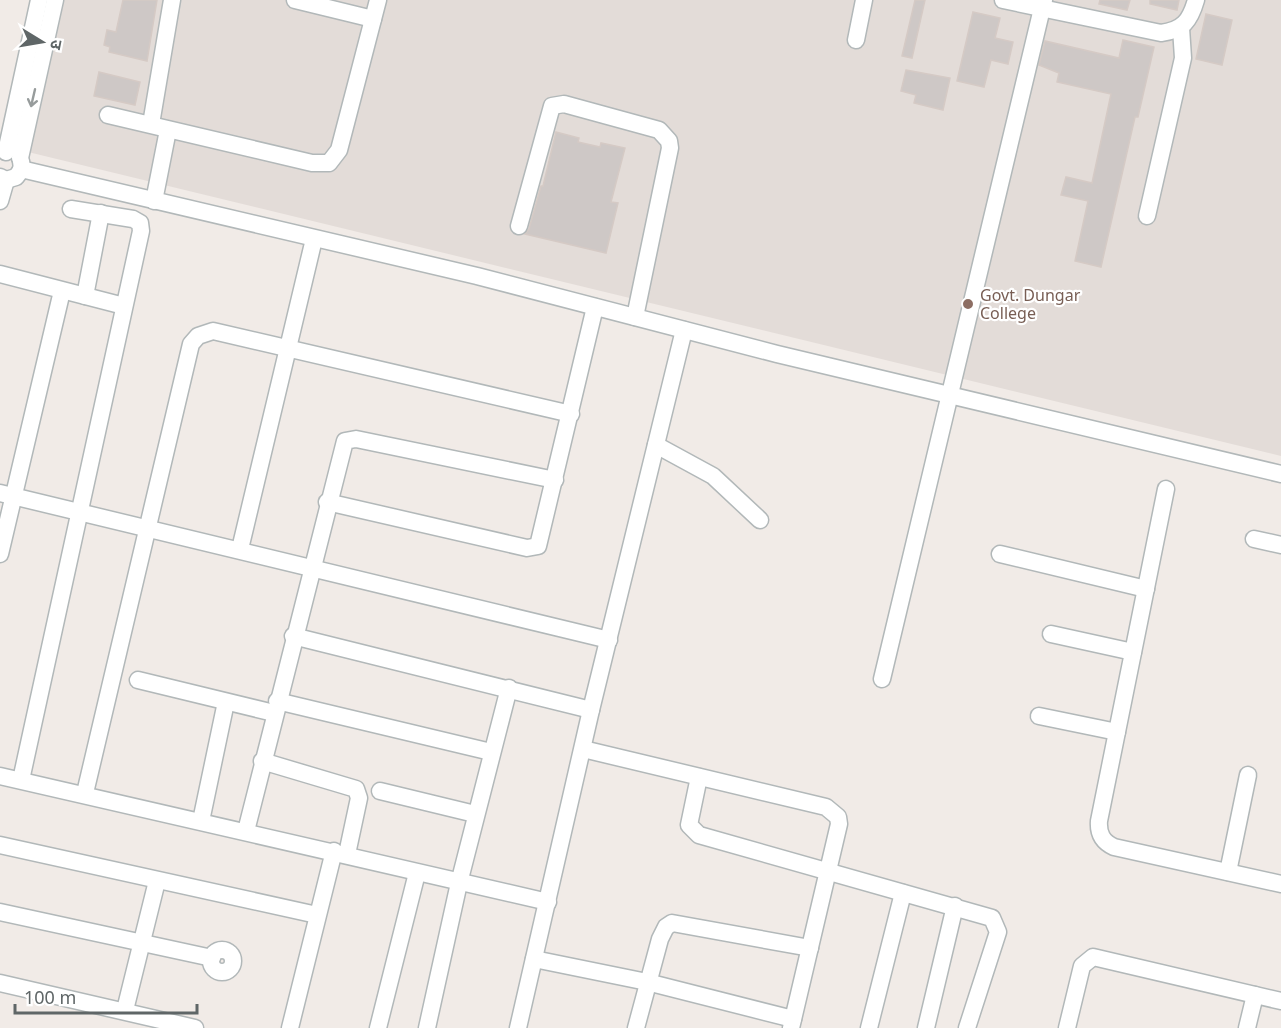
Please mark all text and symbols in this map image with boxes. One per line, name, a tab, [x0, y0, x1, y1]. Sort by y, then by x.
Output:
north arrow	[12, 12, 72, 72]
text: उ	[45, 38, 68, 52]
one-way arrow	[27, 88, 38, 107]
place label: Govt. Dungar College	[980, 284, 1081, 324]
marker: Govt. Dungar College	[961, 297, 975, 311]
scale bar	[15, 977, 196, 1015]
text: 100 m	[24, 985, 76, 1009]

